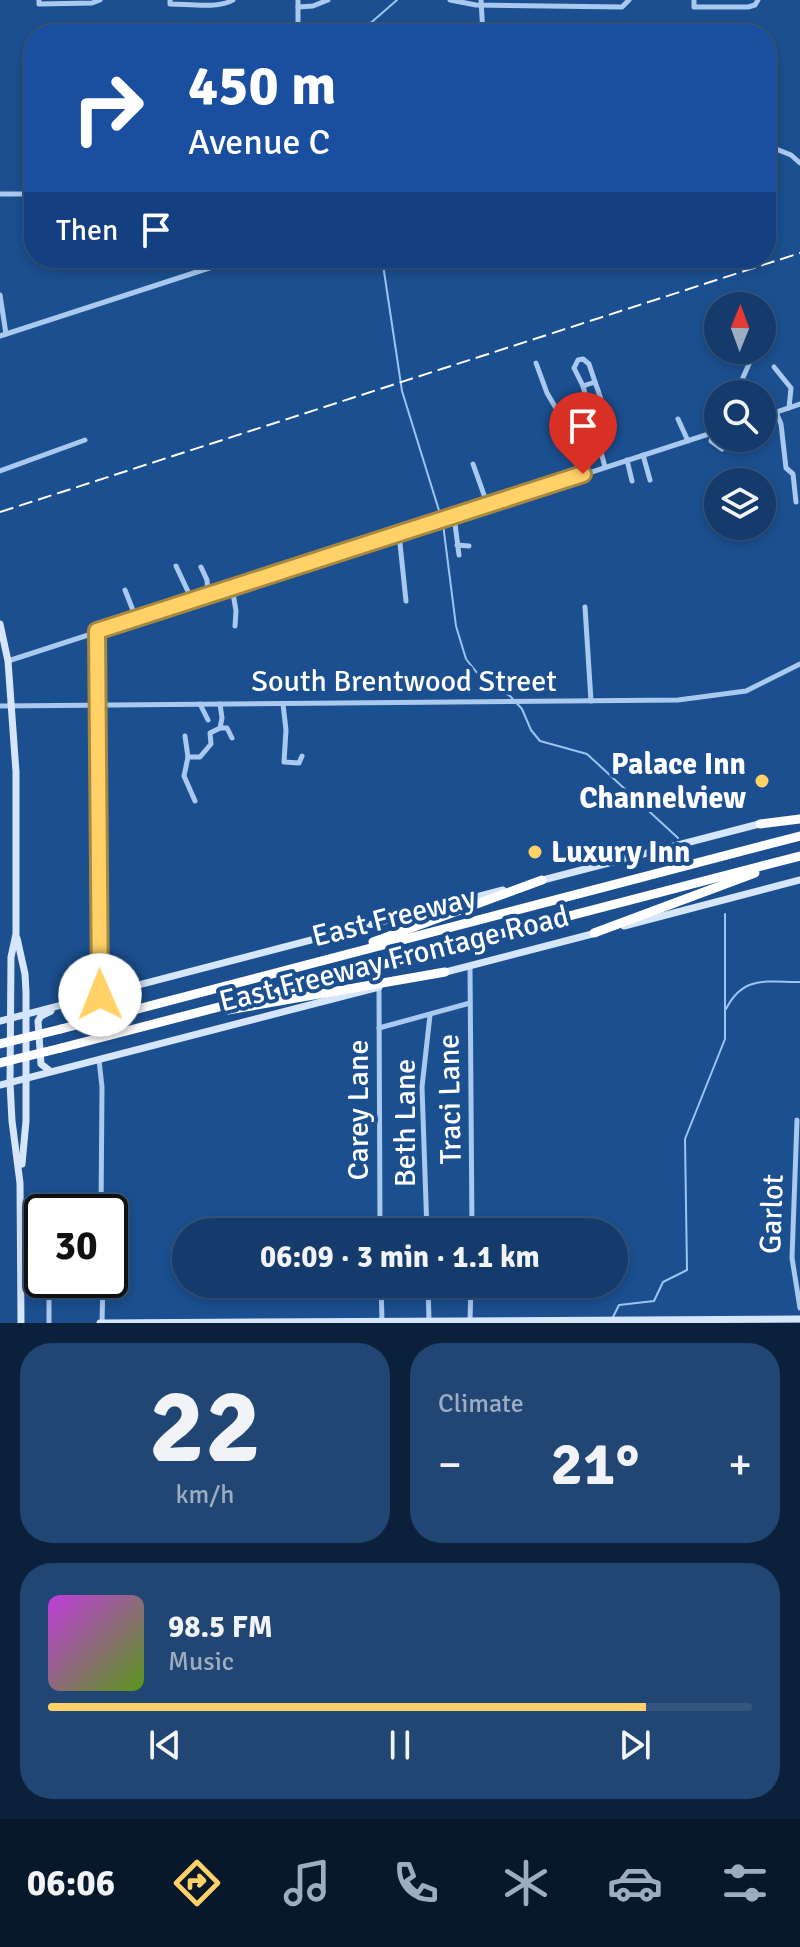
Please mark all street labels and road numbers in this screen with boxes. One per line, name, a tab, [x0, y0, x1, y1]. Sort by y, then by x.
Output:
street label: South Brentwood Street	[251, 663, 557, 700]
street label: East Freeway	[308, 879, 480, 955]
street label: East Freeway Frontage Road	[215, 898, 573, 1020]
street label: Traci Lane	[430, 1034, 470, 1164]
street label: Carey Lane	[340, 1040, 377, 1180]
street label: Beth Lane	[387, 1059, 424, 1187]
street label: Garlot	[752, 1173, 792, 1255]

